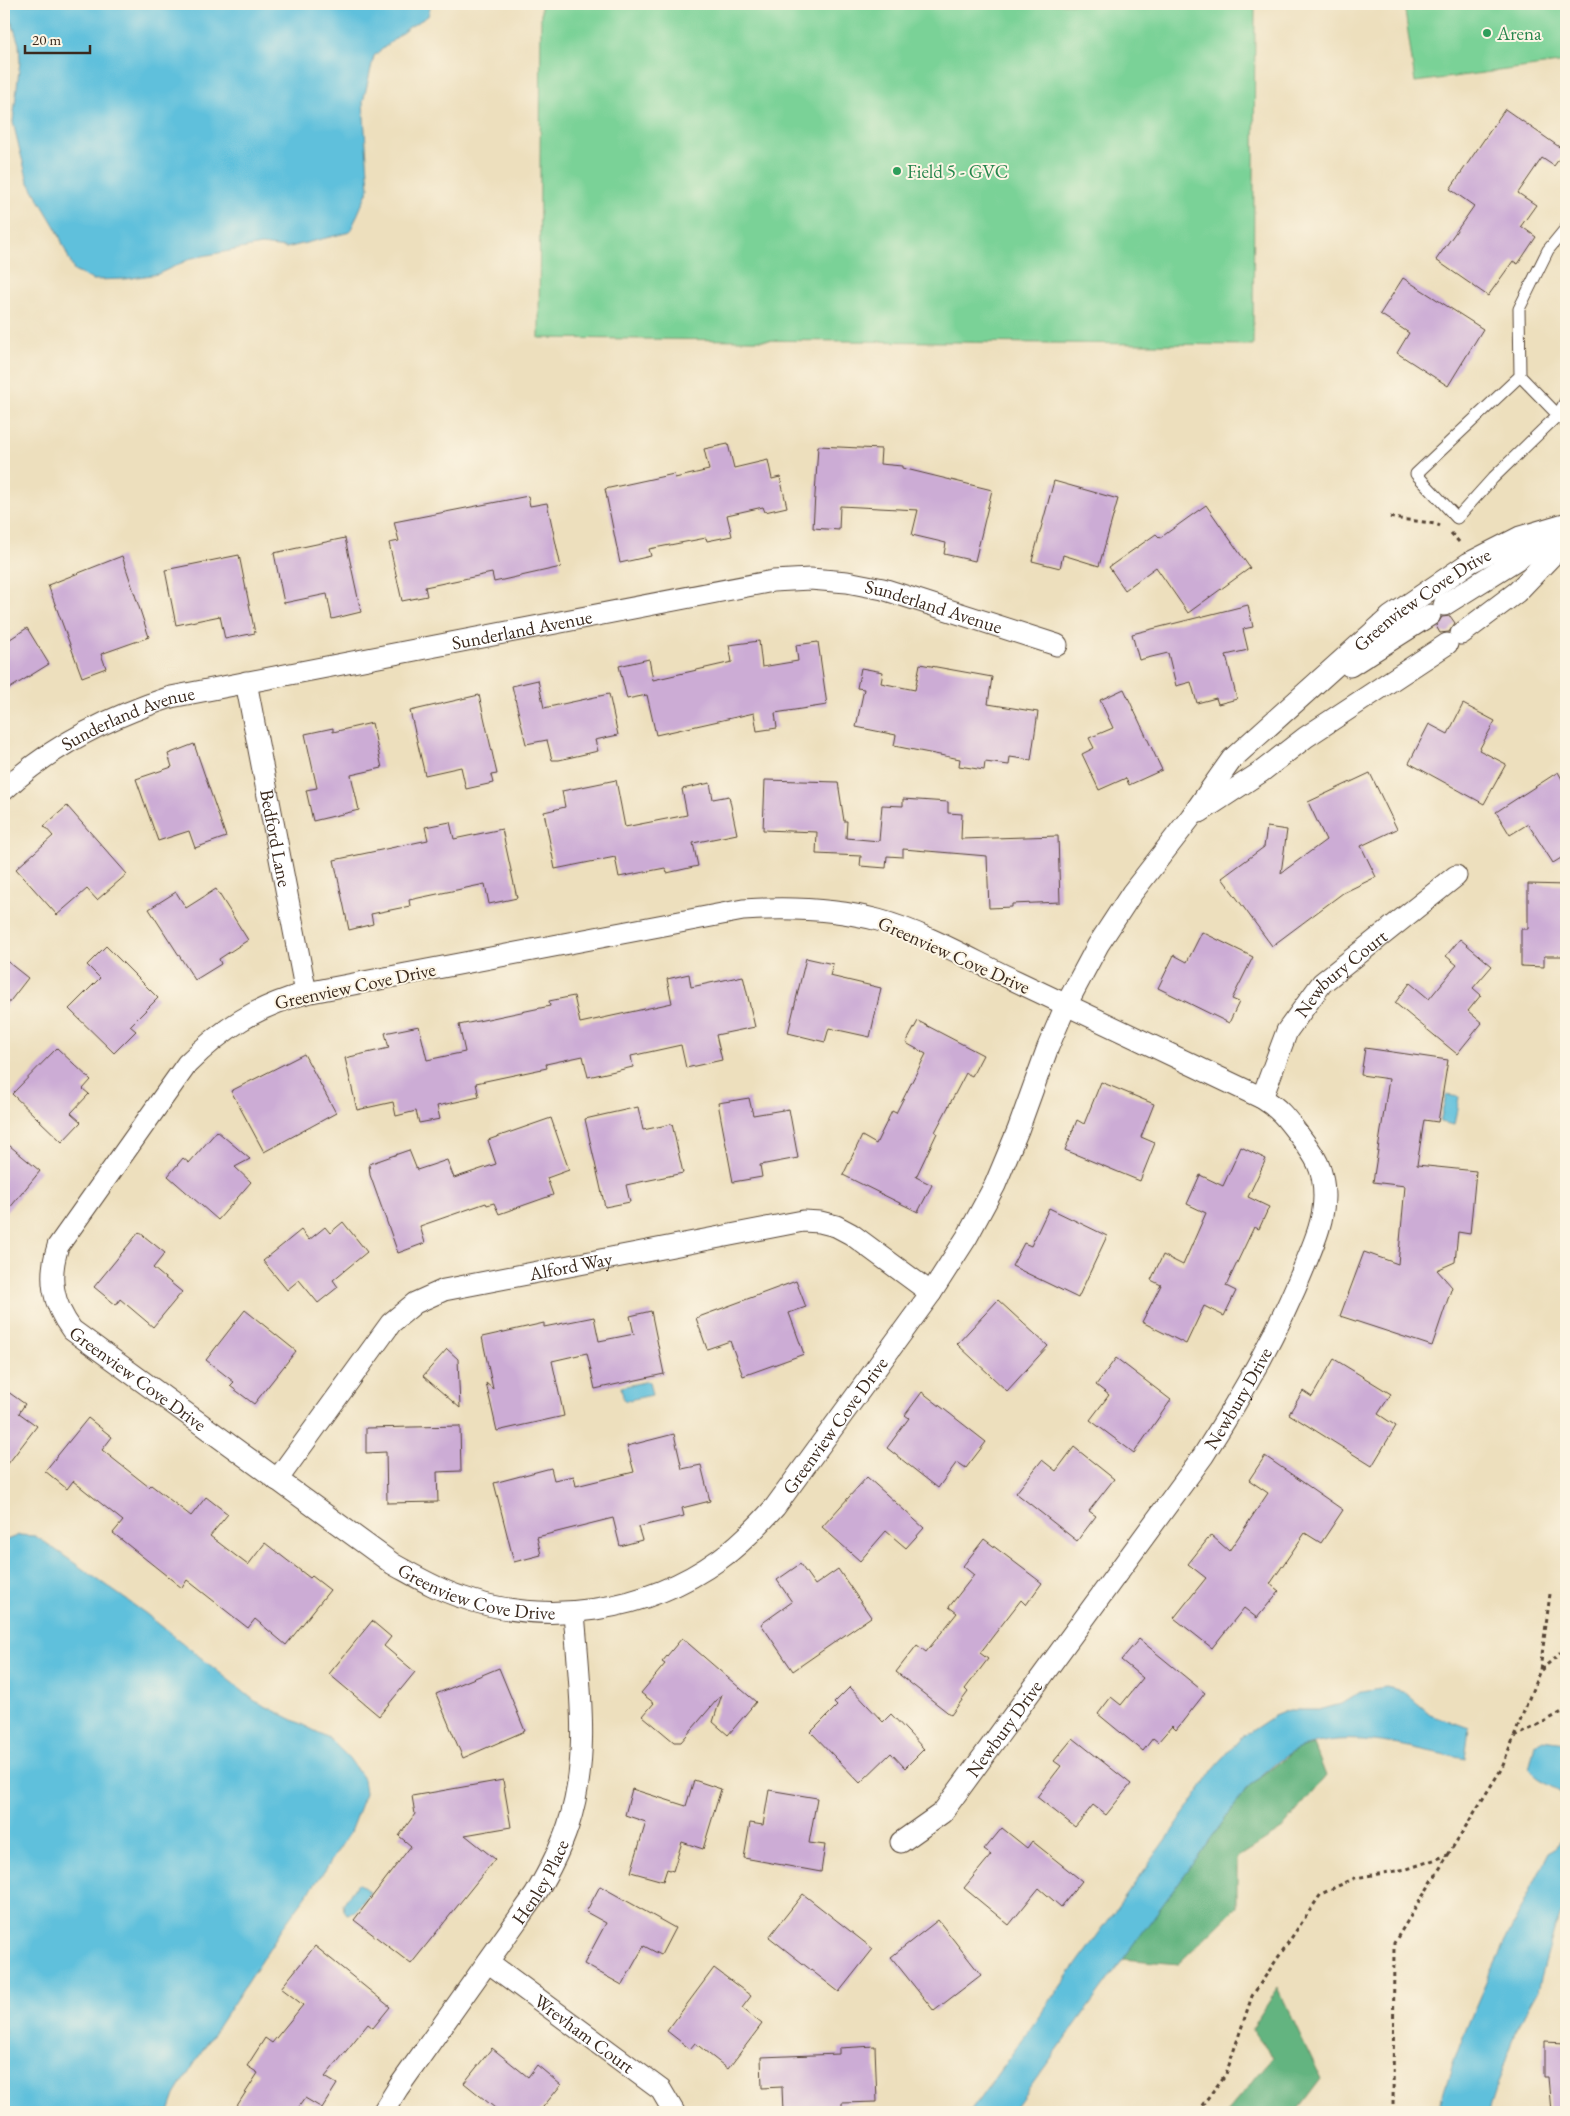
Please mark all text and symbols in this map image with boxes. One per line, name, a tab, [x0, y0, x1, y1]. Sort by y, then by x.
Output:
place label: Arena	[1496, 21, 1542, 46]
scale bar	[25, 22, 90, 54]
marker: Arena	[1481, 27, 1493, 39]
text: 20 m	[32, 30, 61, 49]
place label: Field 5 - GVC	[907, 159, 1008, 184]
marker: Field 5 - GVC	[891, 165, 903, 177]
street label: Greenview Cove Drive	[1348, 542, 1495, 657]
street label: Sunderland Avenue	[863, 573, 1005, 639]
street label: Sunderland Avenue	[449, 604, 594, 655]
street label: Sunderland Avenue	[56, 680, 196, 756]
street label: Bedford Lane	[254, 787, 298, 889]
street label: Greenview Cove Drive	[874, 910, 1034, 1000]
street label: Newbury Court	[1289, 924, 1392, 1022]
street label: Greenview Cove Drive	[272, 957, 438, 1015]
street label: Alford Way	[526, 1245, 615, 1286]
street label: Greenview Cove Drive	[64, 1320, 212, 1437]
street label: Newbury Drive	[1198, 1343, 1277, 1454]
street label: Greenview Cove Drive	[776, 1352, 893, 1499]
street label: Greenview Cove Drive	[393, 1557, 555, 1625]
street label: Newbury Drive	[960, 1675, 1048, 1782]
street label: Henley Place	[506, 1836, 574, 1929]
street label: Wrevham Court	[529, 1988, 640, 2079]

